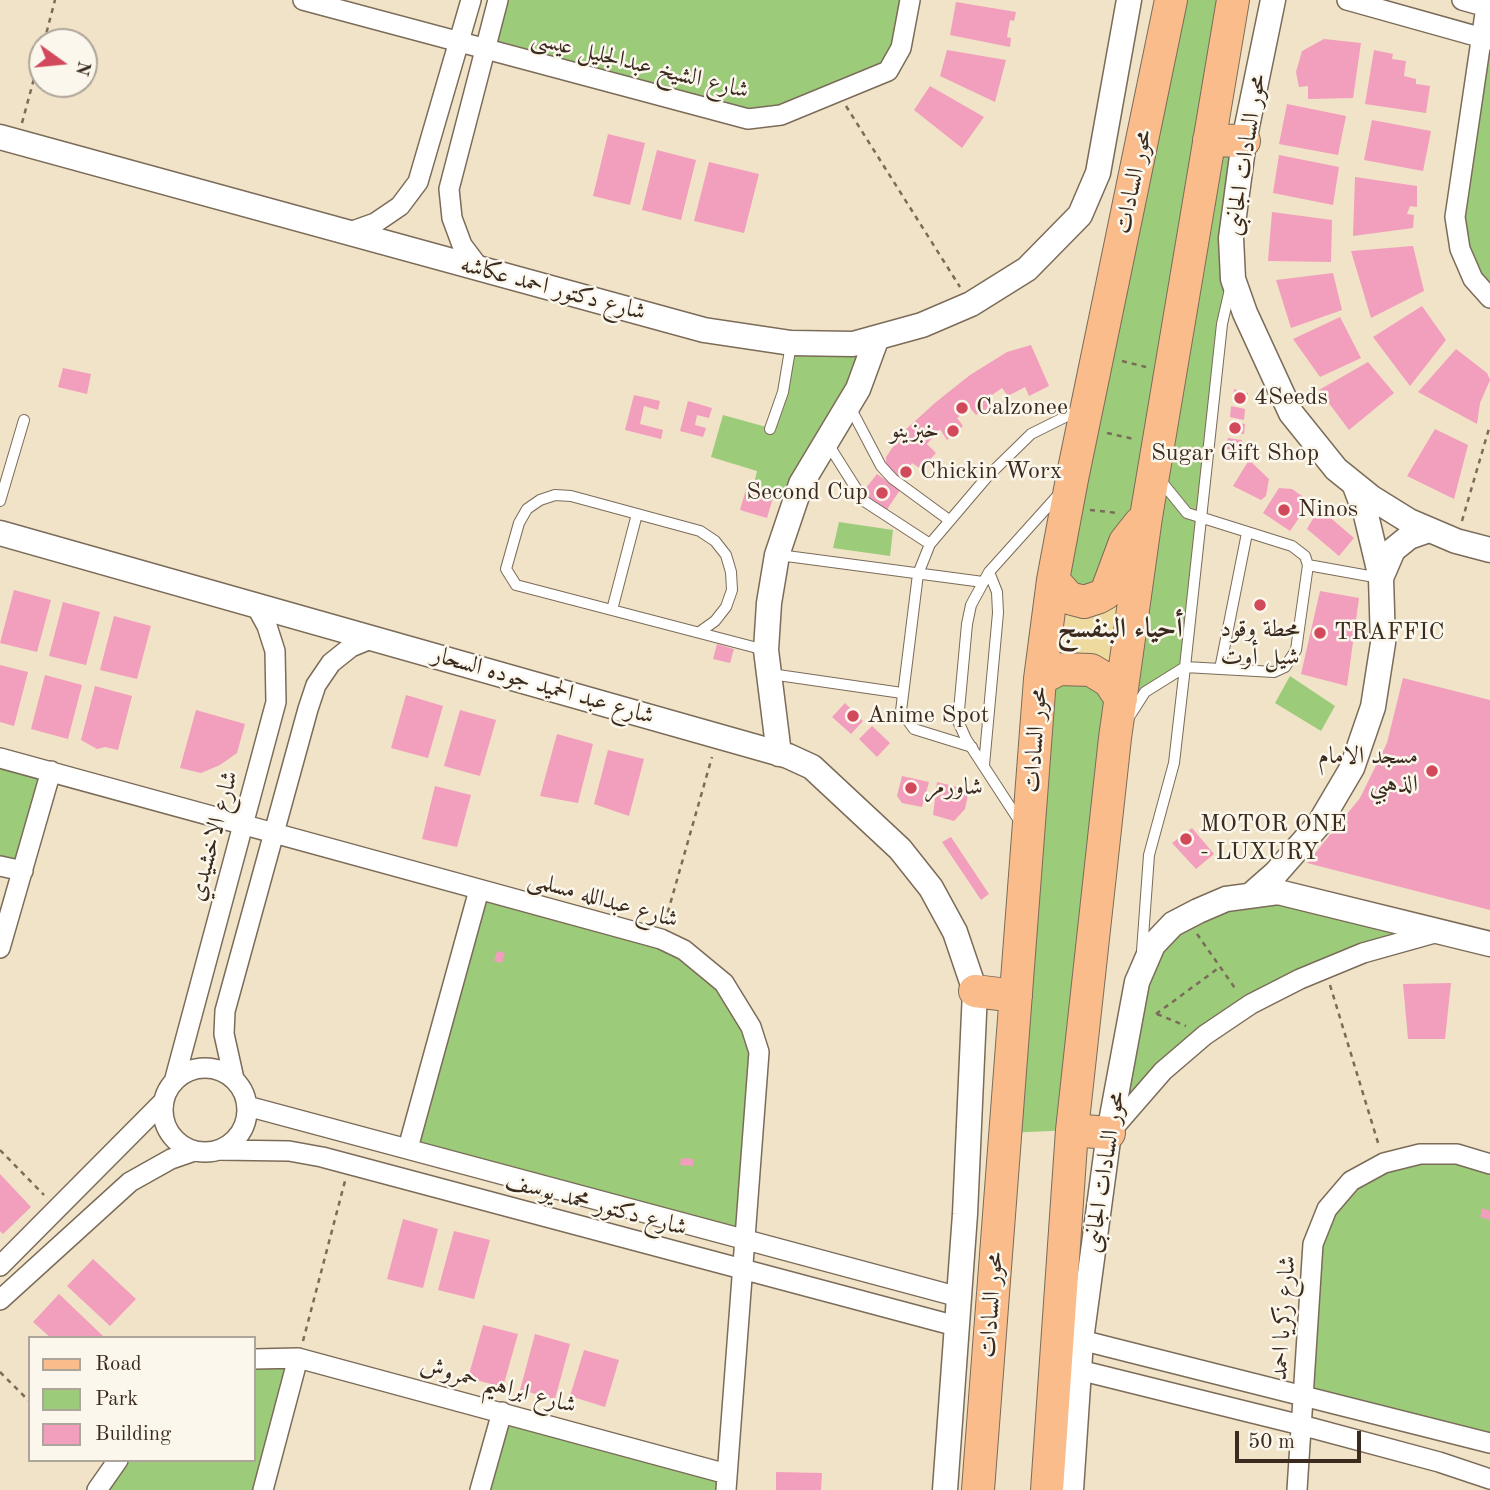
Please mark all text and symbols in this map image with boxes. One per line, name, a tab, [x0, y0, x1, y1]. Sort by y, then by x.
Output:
street label: شارع الشيخ عبدالجليل عيسى	[528, 24, 752, 106]
north arrow	[28, 28, 98, 98]
text: N	[71, 59, 93, 78]
street label: محور السادات الجانبى	[1219, 72, 1273, 238]
street label: محور السادات	[1109, 127, 1159, 237]
street label: شارع دكتور احمد عكاشه	[457, 250, 649, 328]
place label: 4Seeds	[1254, 384, 1328, 412]
marker: 4Seeds	[1232, 390, 1248, 406]
place label: Calzonee	[976, 394, 1068, 422]
marker: Calzonee	[954, 400, 970, 416]
place label: خبزينو	[890, 417, 939, 445]
marker: Sugar Gift Shop	[1227, 420, 1243, 436]
marker: خبزينو	[945, 423, 961, 439]
place label: Sugar Gift Shop	[1151, 440, 1319, 468]
place label: Chickin Worx	[920, 458, 1062, 486]
marker: Chickin Worx	[898, 464, 914, 480]
place label: Second Cup	[746, 479, 868, 507]
marker: Second Cup	[874, 485, 890, 501]
place label: Ninos	[1298, 496, 1358, 524]
marker: Ninos	[1276, 502, 1292, 518]
marker: محطة وقود شيل أوت	[1252, 597, 1268, 613]
district label: أحياء البنفسج	[1057, 613, 1183, 647]
place label: محطة وقود شيل أوت	[1220, 616, 1300, 672]
place label: TRAFFIC	[1334, 619, 1445, 647]
marker: TRAFFIC	[1312, 625, 1328, 641]
street label: شارع عبد الحميد جوده السحار	[429, 641, 657, 731]
street label: محور السادات	[1018, 686, 1054, 794]
place label: Anime Spot	[867, 702, 989, 730]
marker: Anime Spot	[845, 708, 861, 724]
place label: مسجد الامام الذهبي	[1318, 743, 1418, 799]
marker: مسجد الامام الذهبي	[1424, 763, 1440, 779]
street label: شارع الاخشيدي	[183, 768, 245, 904]
place label: شاورمر	[925, 774, 983, 802]
marker: شاورمر	[903, 780, 919, 796]
place label: MOTOR ONE - LUXURY	[1200, 811, 1347, 867]
marker: MOTOR ONE - LUXURY	[1178, 831, 1194, 847]
street label: شارع عبدالله مسلمى	[525, 865, 681, 935]
street label: محور السادات الجانبى	[1078, 1089, 1132, 1255]
street label: شارع دكتور محمد يوسف	[502, 1167, 690, 1243]
street label: محور السادات	[974, 1251, 1010, 1359]
street label: شارع زكريا احمد	[1265, 1255, 1303, 1381]
legend	[28, 1336, 256, 1462]
street label: شارع ابراهيم حمروش	[417, 1351, 579, 1421]
text: Road	[95, 1354, 142, 1375]
text: Park	[95, 1389, 138, 1410]
scale bar	[1238, 1416, 1364, 1460]
text: Building	[95, 1424, 171, 1445]
text: 50 m	[1248, 1432, 1295, 1453]

